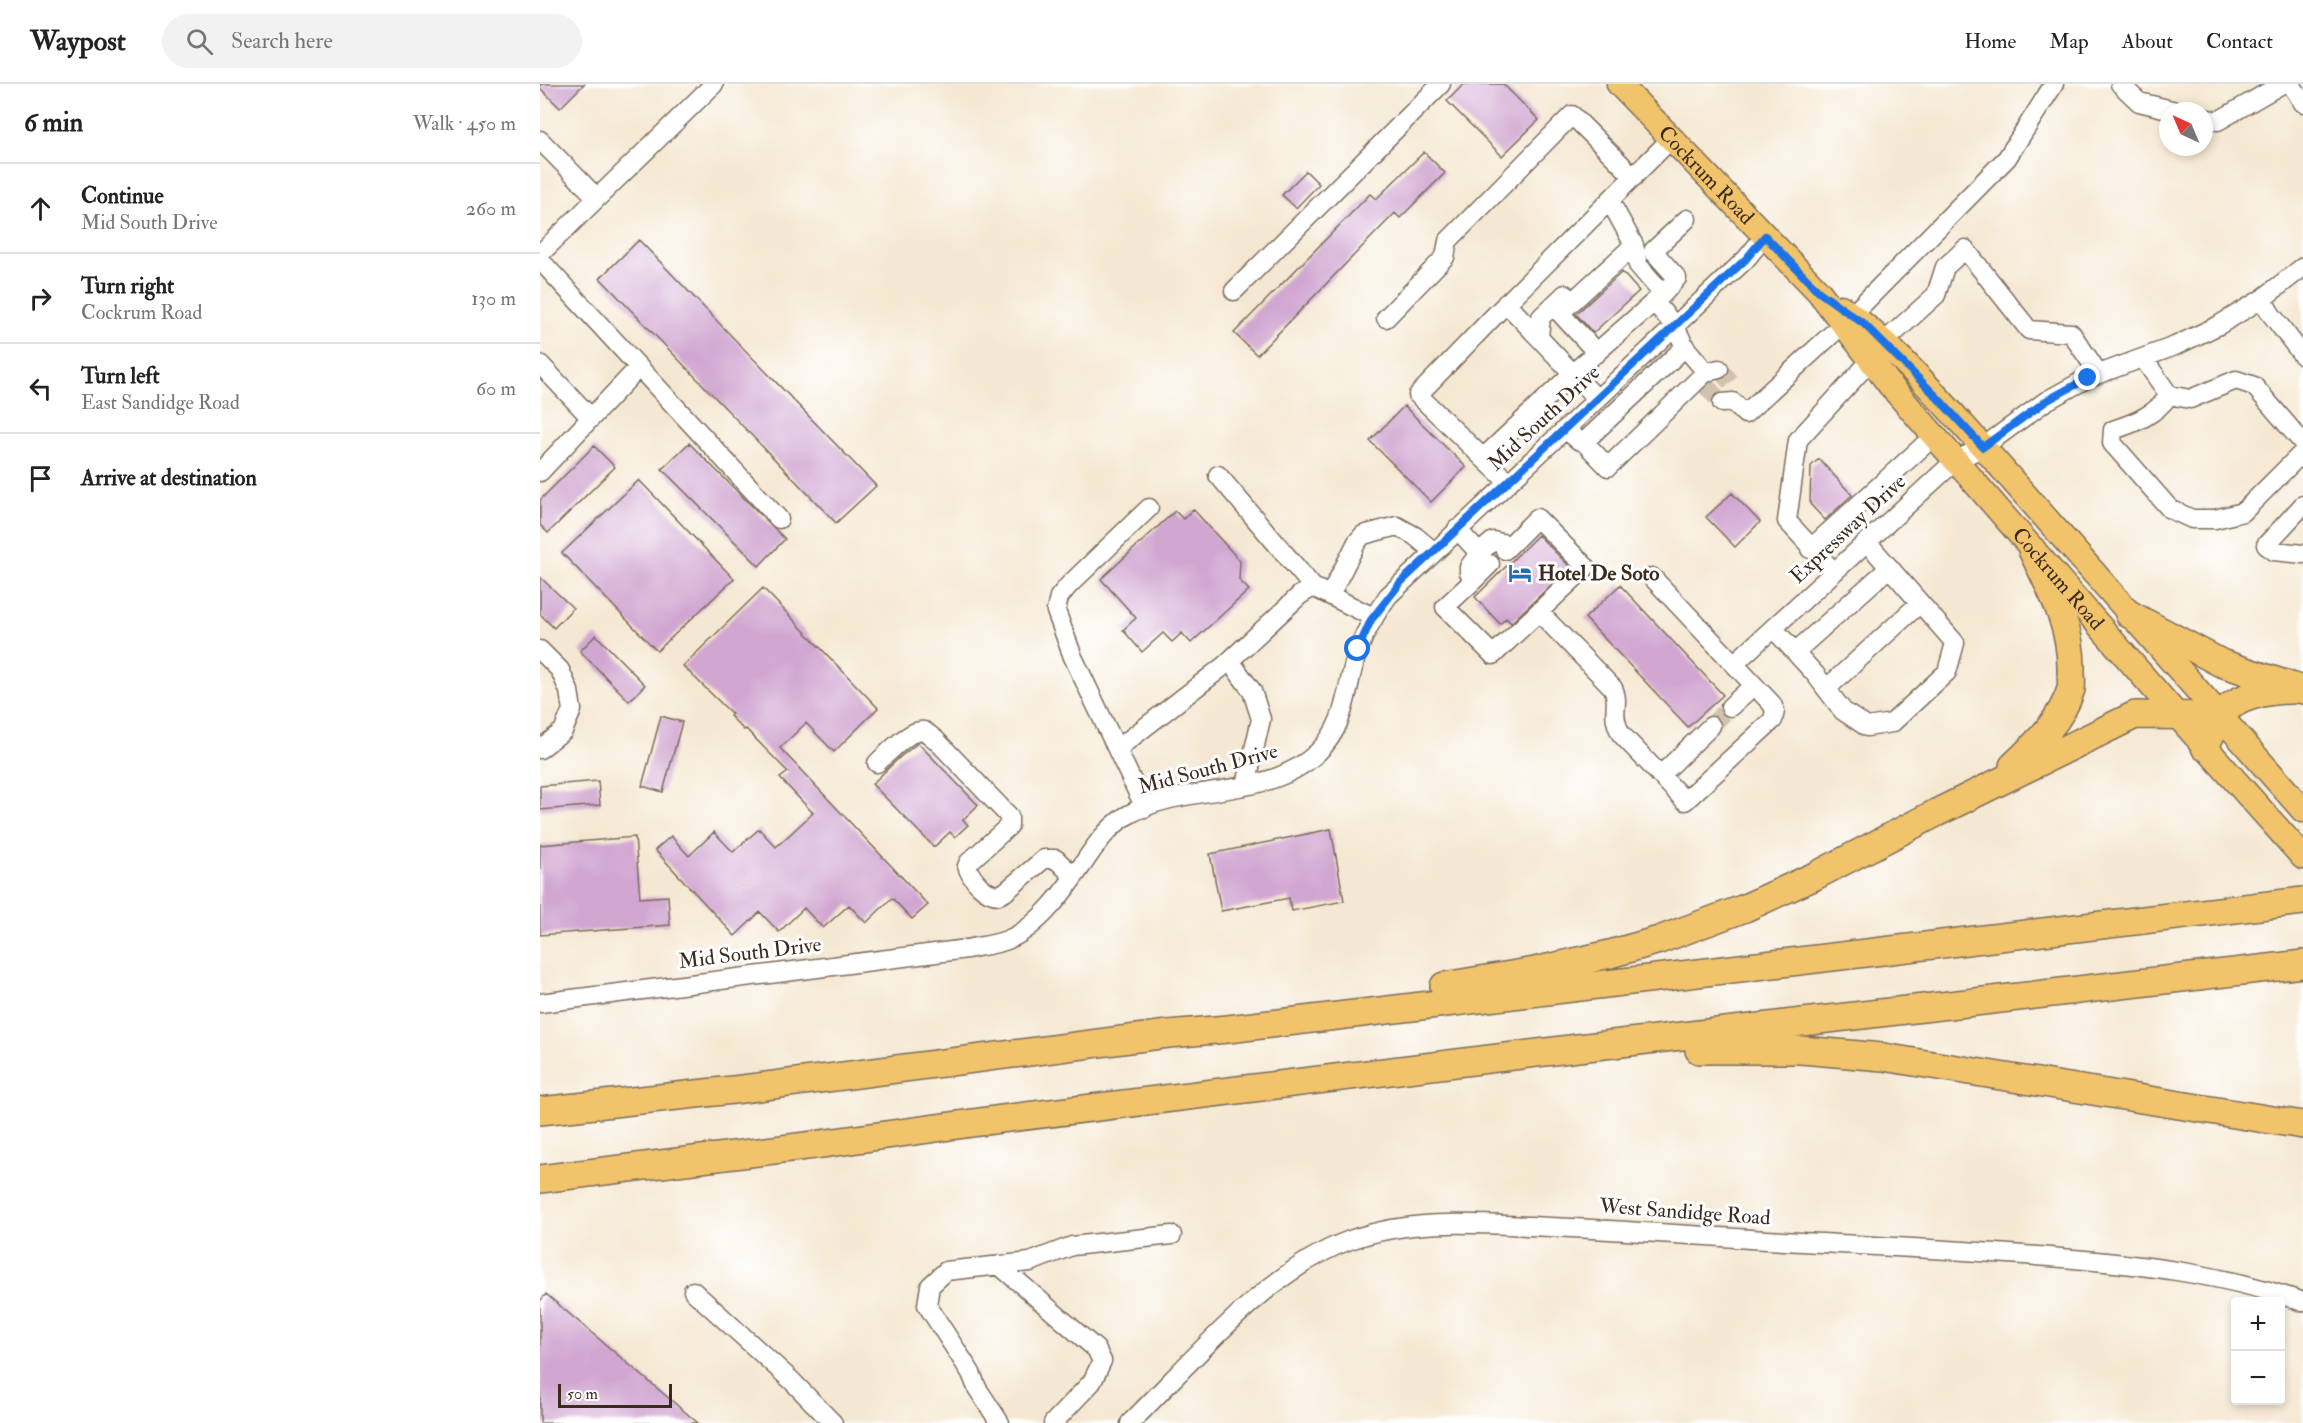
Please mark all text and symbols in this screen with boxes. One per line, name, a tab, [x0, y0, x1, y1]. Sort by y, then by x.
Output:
search box	[162, 14, 582, 68]
text: Waypost	[30, 24, 126, 59]
icon: search	[183, 25, 216, 58]
text: Search here	[231, 27, 333, 55]
text: Home	[1964, 28, 2016, 55]
text: Map	[2049, 28, 2089, 55]
text: About	[2122, 28, 2173, 55]
text: Contact	[2206, 28, 2273, 55]
north arrow	[2159, 102, 2213, 156]
text: 6 min	[24, 107, 83, 139]
text: Walk · 450 m	[413, 111, 516, 136]
street label: Cockrum Road	[1652, 120, 1761, 231]
text: Continue	[81, 182, 164, 210]
icon: ahead	[24, 192, 57, 225]
text: 260 m	[466, 196, 516, 221]
text: Mid South Drive	[81, 210, 218, 235]
text: Turn right	[81, 272, 174, 300]
icon: right	[24, 282, 57, 315]
text: 130 m	[471, 286, 516, 311]
text: Cockrum Road	[81, 300, 202, 325]
street label: Mid South Drive	[1482, 359, 1606, 477]
text: Turn left	[81, 362, 160, 390]
route end	[2074, 364, 2100, 390]
icon: left	[24, 372, 57, 405]
text: 60 m	[476, 376, 516, 401]
text: East Sandidge Road	[81, 390, 240, 415]
icon: arrive	[24, 462, 57, 495]
text: Arrive at destination	[81, 464, 257, 492]
street label: Expressway Drive	[1784, 468, 1912, 590]
street label: Cockrum Road	[2006, 522, 2111, 636]
hotel icon: Hotel De Soto	[1507, 560, 1533, 586]
place label: Hotel De Soto	[1538, 560, 1659, 587]
route start	[1344, 635, 1370, 661]
street label: Mid South Drive	[1135, 737, 1281, 801]
street label: Mid South Drive	[677, 931, 823, 975]
street label: West Sandidge Road	[1598, 1192, 1772, 1231]
map controls	[2231, 1297, 2285, 1405]
button: +	[2231, 1297, 2285, 1351]
button: −	[2231, 1351, 2285, 1405]
scale bar	[558, 1381, 672, 1408]
text: 50 m	[567, 1384, 598, 1404]

